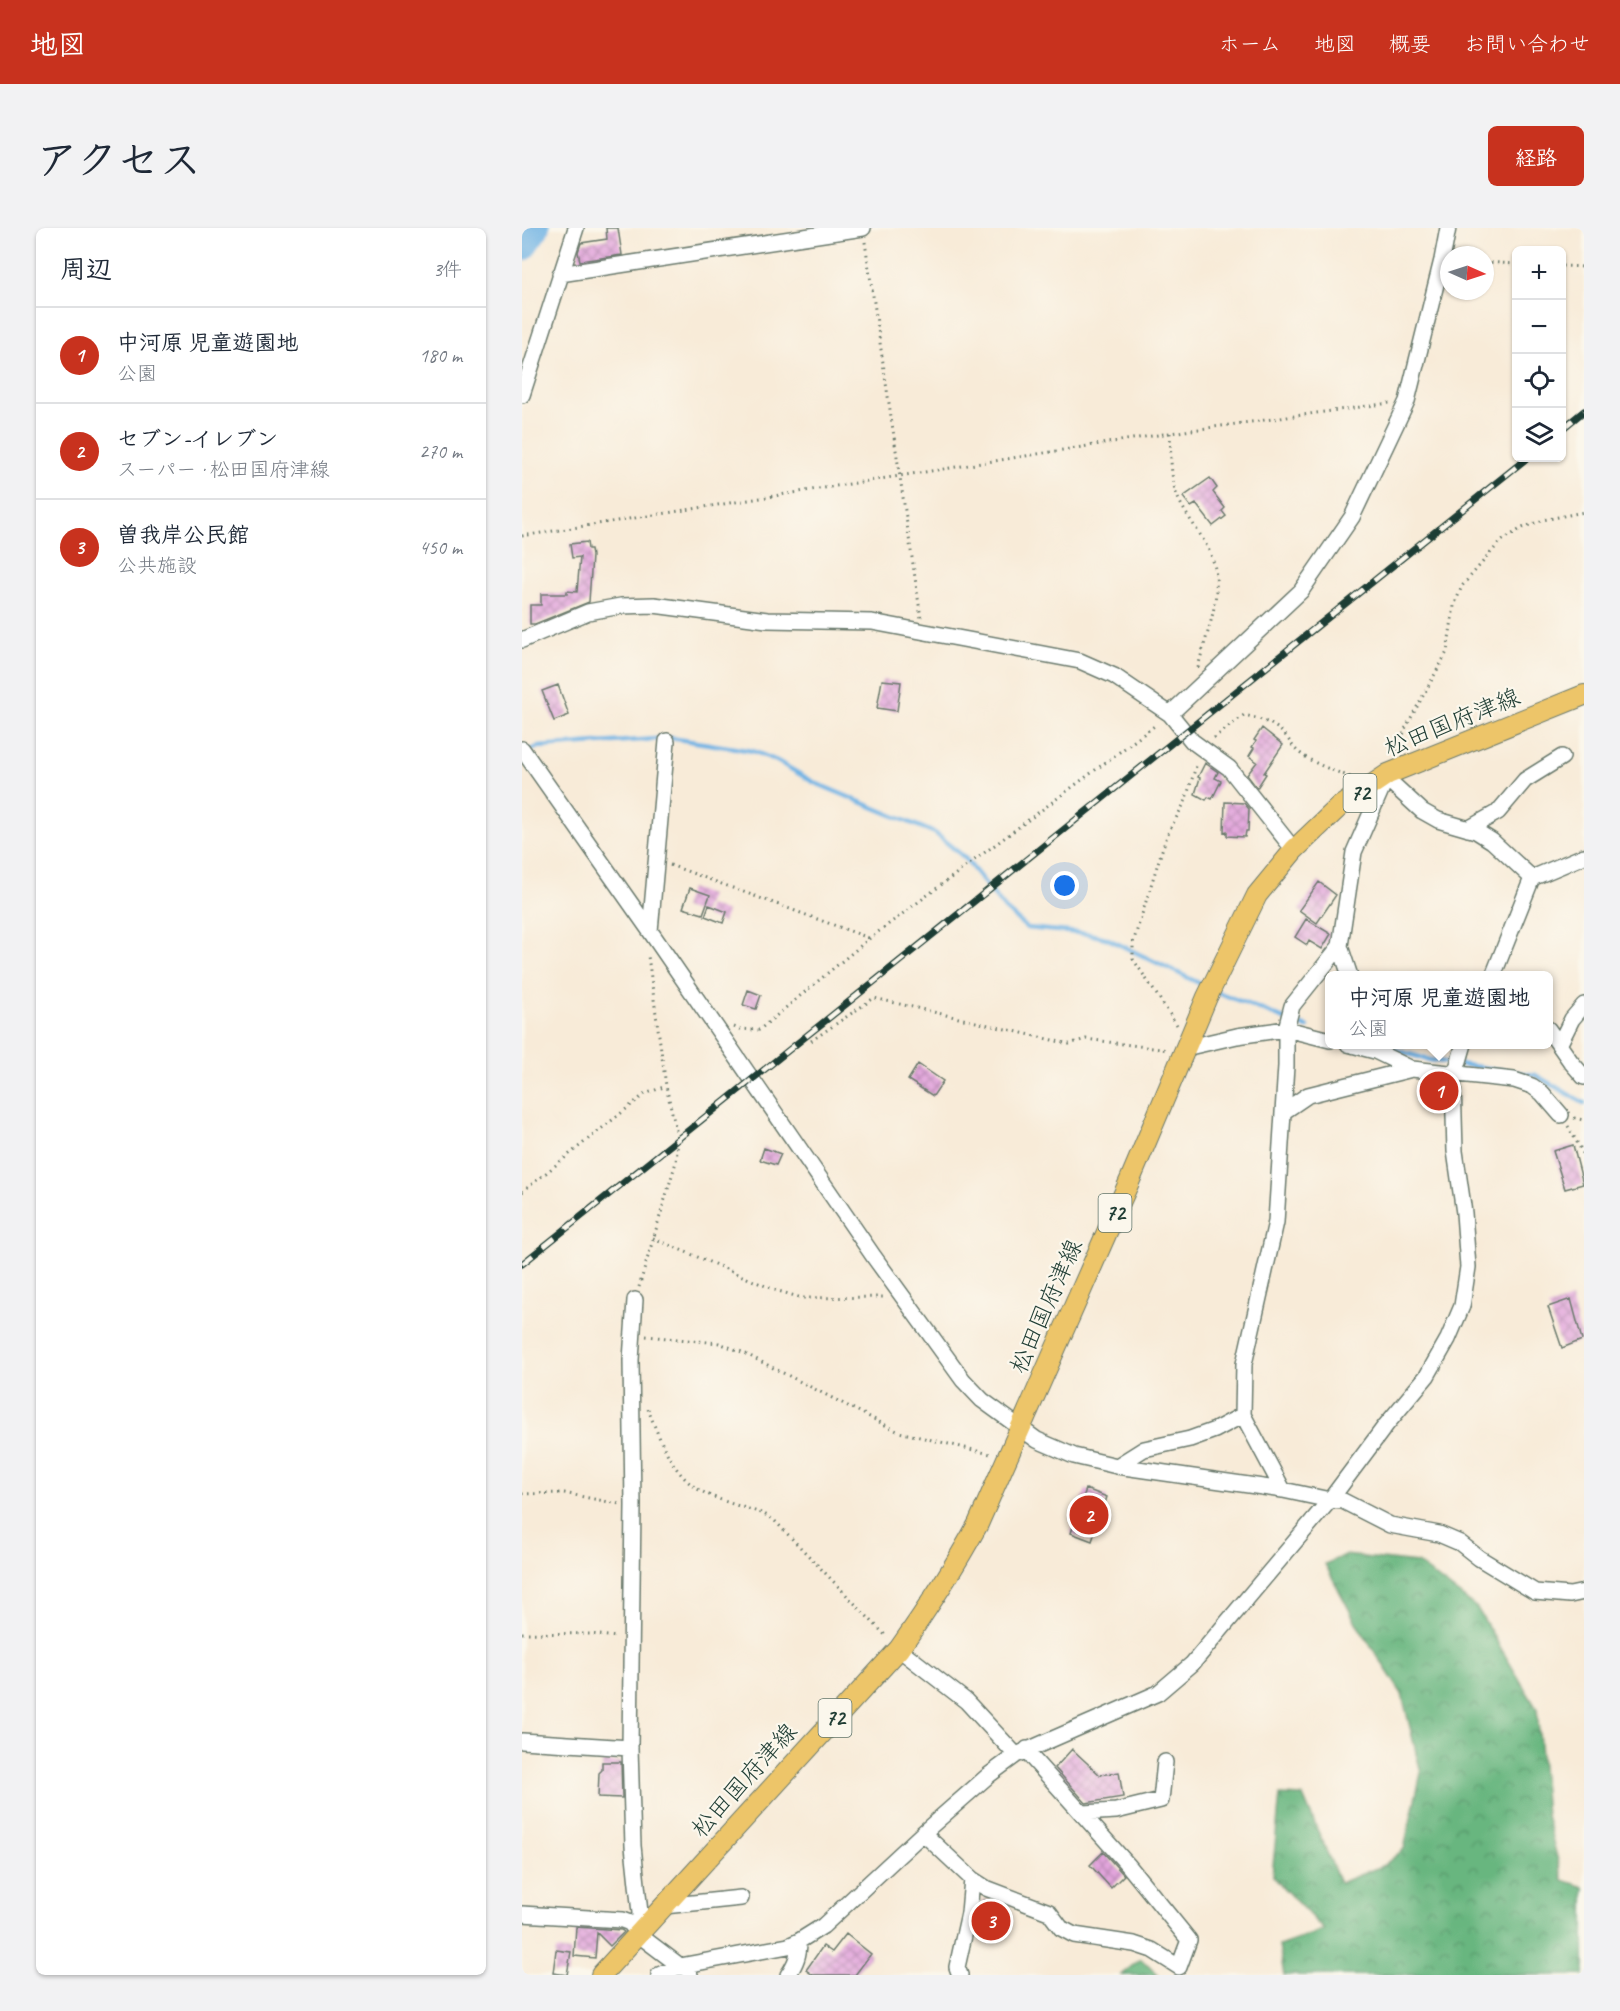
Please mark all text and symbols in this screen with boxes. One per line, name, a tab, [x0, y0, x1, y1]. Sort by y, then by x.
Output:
text: 地図	[30, 27, 86, 62]
text: ホーム	[1219, 31, 1281, 57]
text: 地図	[1314, 31, 1356, 57]
text: 概要	[1389, 31, 1431, 57]
text: お問い合わせ	[1464, 31, 1590, 57]
button: 経路	[1488, 126, 1584, 186]
text: アクセス	[36, 134, 201, 187]
north arrow	[1440, 246, 1494, 300]
map controls	[1512, 246, 1566, 462]
button: +	[1512, 246, 1566, 300]
text: 周辺	[60, 253, 112, 286]
text: 3件	[433, 257, 462, 282]
button: −	[1512, 300, 1566, 354]
text: 中河原 児童遊園地	[117, 329, 298, 357]
text: 1	[75, 343, 84, 368]
text: 180 m	[419, 343, 462, 368]
button: locate	[1512, 354, 1566, 408]
text: 公園	[117, 361, 157, 386]
button: layers	[1512, 408, 1566, 462]
text: セブン-イレブン	[117, 425, 278, 453]
text: 2	[75, 439, 84, 464]
text: 270 m	[419, 439, 462, 464]
text: スーパー · 松田国府津線	[117, 457, 330, 482]
text: 曽我岸公民館	[117, 521, 249, 549]
text: 3	[75, 535, 84, 560]
text: 450 m	[419, 535, 462, 560]
text: 公共施設	[117, 553, 197, 578]
street label: 松田国府津線	[1380, 681, 1524, 763]
road number: 72	[1344, 774, 1376, 812]
your location	[1050, 871, 1079, 900]
popup	[1325, 971, 1553, 1049]
text: 中河原 児童遊園地	[1348, 984, 1530, 1012]
text: 公園	[1348, 1016, 1388, 1041]
pin: 1	[1420, 1068, 1458, 1114]
road number: 72	[1098, 1194, 1132, 1232]
street label: 松田国府津線	[1003, 1234, 1089, 1378]
pin: 2	[1070, 1492, 1108, 1538]
road number: 72	[818, 1699, 852, 1737]
street label: 松田国府津線	[685, 1716, 803, 1844]
pin: 3	[972, 1898, 1010, 1944]

